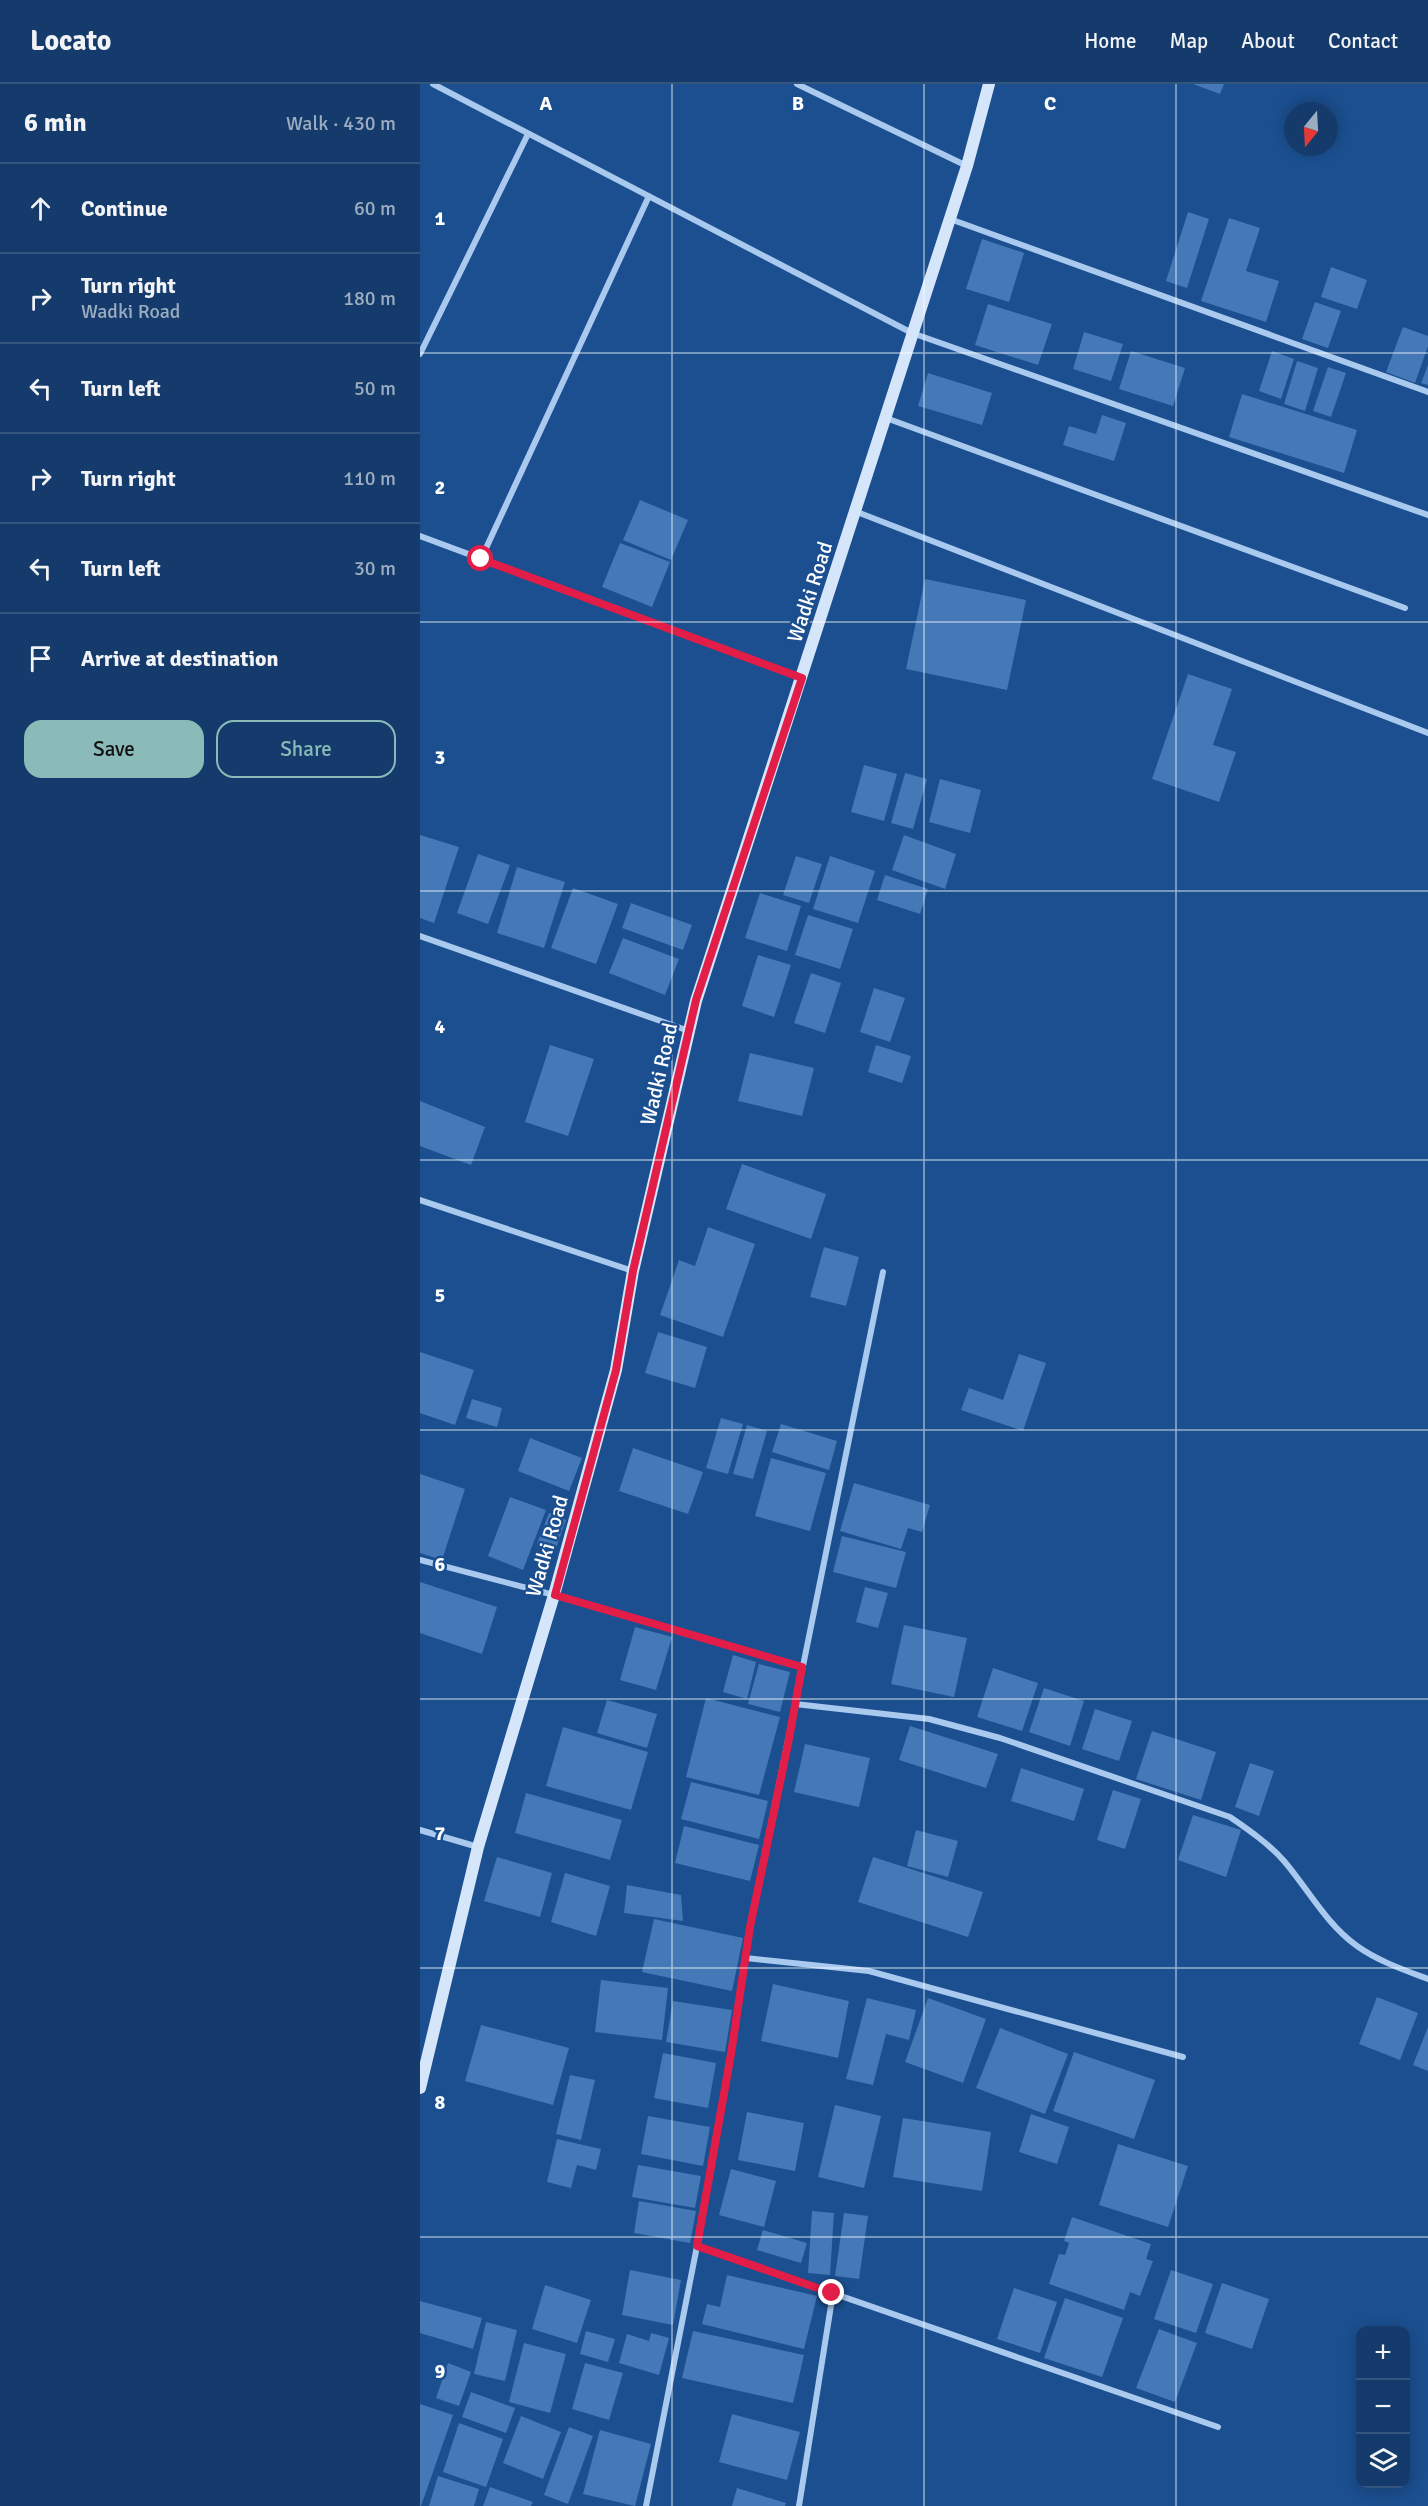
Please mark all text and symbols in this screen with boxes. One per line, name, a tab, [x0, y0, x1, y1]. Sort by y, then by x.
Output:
text: Locato	[30, 24, 111, 58]
text: Home	[1084, 28, 1137, 54]
text: Map	[1170, 28, 1208, 54]
text: About	[1241, 28, 1295, 54]
text: Contact	[1328, 28, 1398, 54]
text: A	[540, 91, 553, 116]
text: B	[792, 91, 804, 116]
text: C	[1044, 91, 1056, 116]
north arrow	[1284, 102, 1338, 156]
text: 6 min	[24, 107, 87, 139]
text: Walk · 430 m	[286, 111, 396, 136]
icon: ahead	[24, 192, 57, 225]
text: Continue	[81, 195, 168, 222]
text: 60 m	[354, 196, 396, 221]
text: 1	[435, 206, 446, 231]
text: Turn right	[81, 272, 176, 299]
icon: right	[24, 282, 57, 315]
text: 180 m	[343, 286, 396, 311]
text: Wadki Road	[81, 299, 180, 324]
icon: left	[24, 372, 57, 405]
text: Turn left	[81, 375, 161, 402]
text: 50 m	[354, 376, 396, 401]
icon: right	[24, 462, 57, 495]
text: Turn right	[81, 465, 176, 492]
text: 110 m	[343, 466, 396, 491]
text: 2	[435, 475, 445, 500]
street label: Wadki Road	[781, 538, 839, 646]
route start	[467, 545, 493, 571]
icon: left	[24, 552, 57, 585]
text: Turn left	[81, 555, 161, 582]
text: 30 m	[354, 556, 396, 581]
icon: arrive	[24, 642, 57, 675]
text: Arrive at destination	[81, 645, 278, 672]
button: Save	[24, 720, 204, 778]
button: Share	[216, 720, 396, 778]
text: 3	[435, 745, 445, 770]
text: 4	[435, 1014, 446, 1039]
street label: Wadki Road	[635, 1020, 683, 1128]
text: 5	[435, 1283, 445, 1308]
street label: Wadki Road	[520, 1492, 574, 1600]
text: 6	[435, 1552, 446, 1577]
text: 7	[435, 1821, 446, 1846]
text: 8	[435, 2090, 446, 2115]
route end	[818, 2279, 844, 2305]
map controls	[1356, 2326, 1410, 2488]
button: +	[1356, 2326, 1410, 2380]
text: 9	[435, 2359, 446, 2384]
button: −	[1356, 2380, 1410, 2434]
button: layers	[1356, 2434, 1410, 2488]

